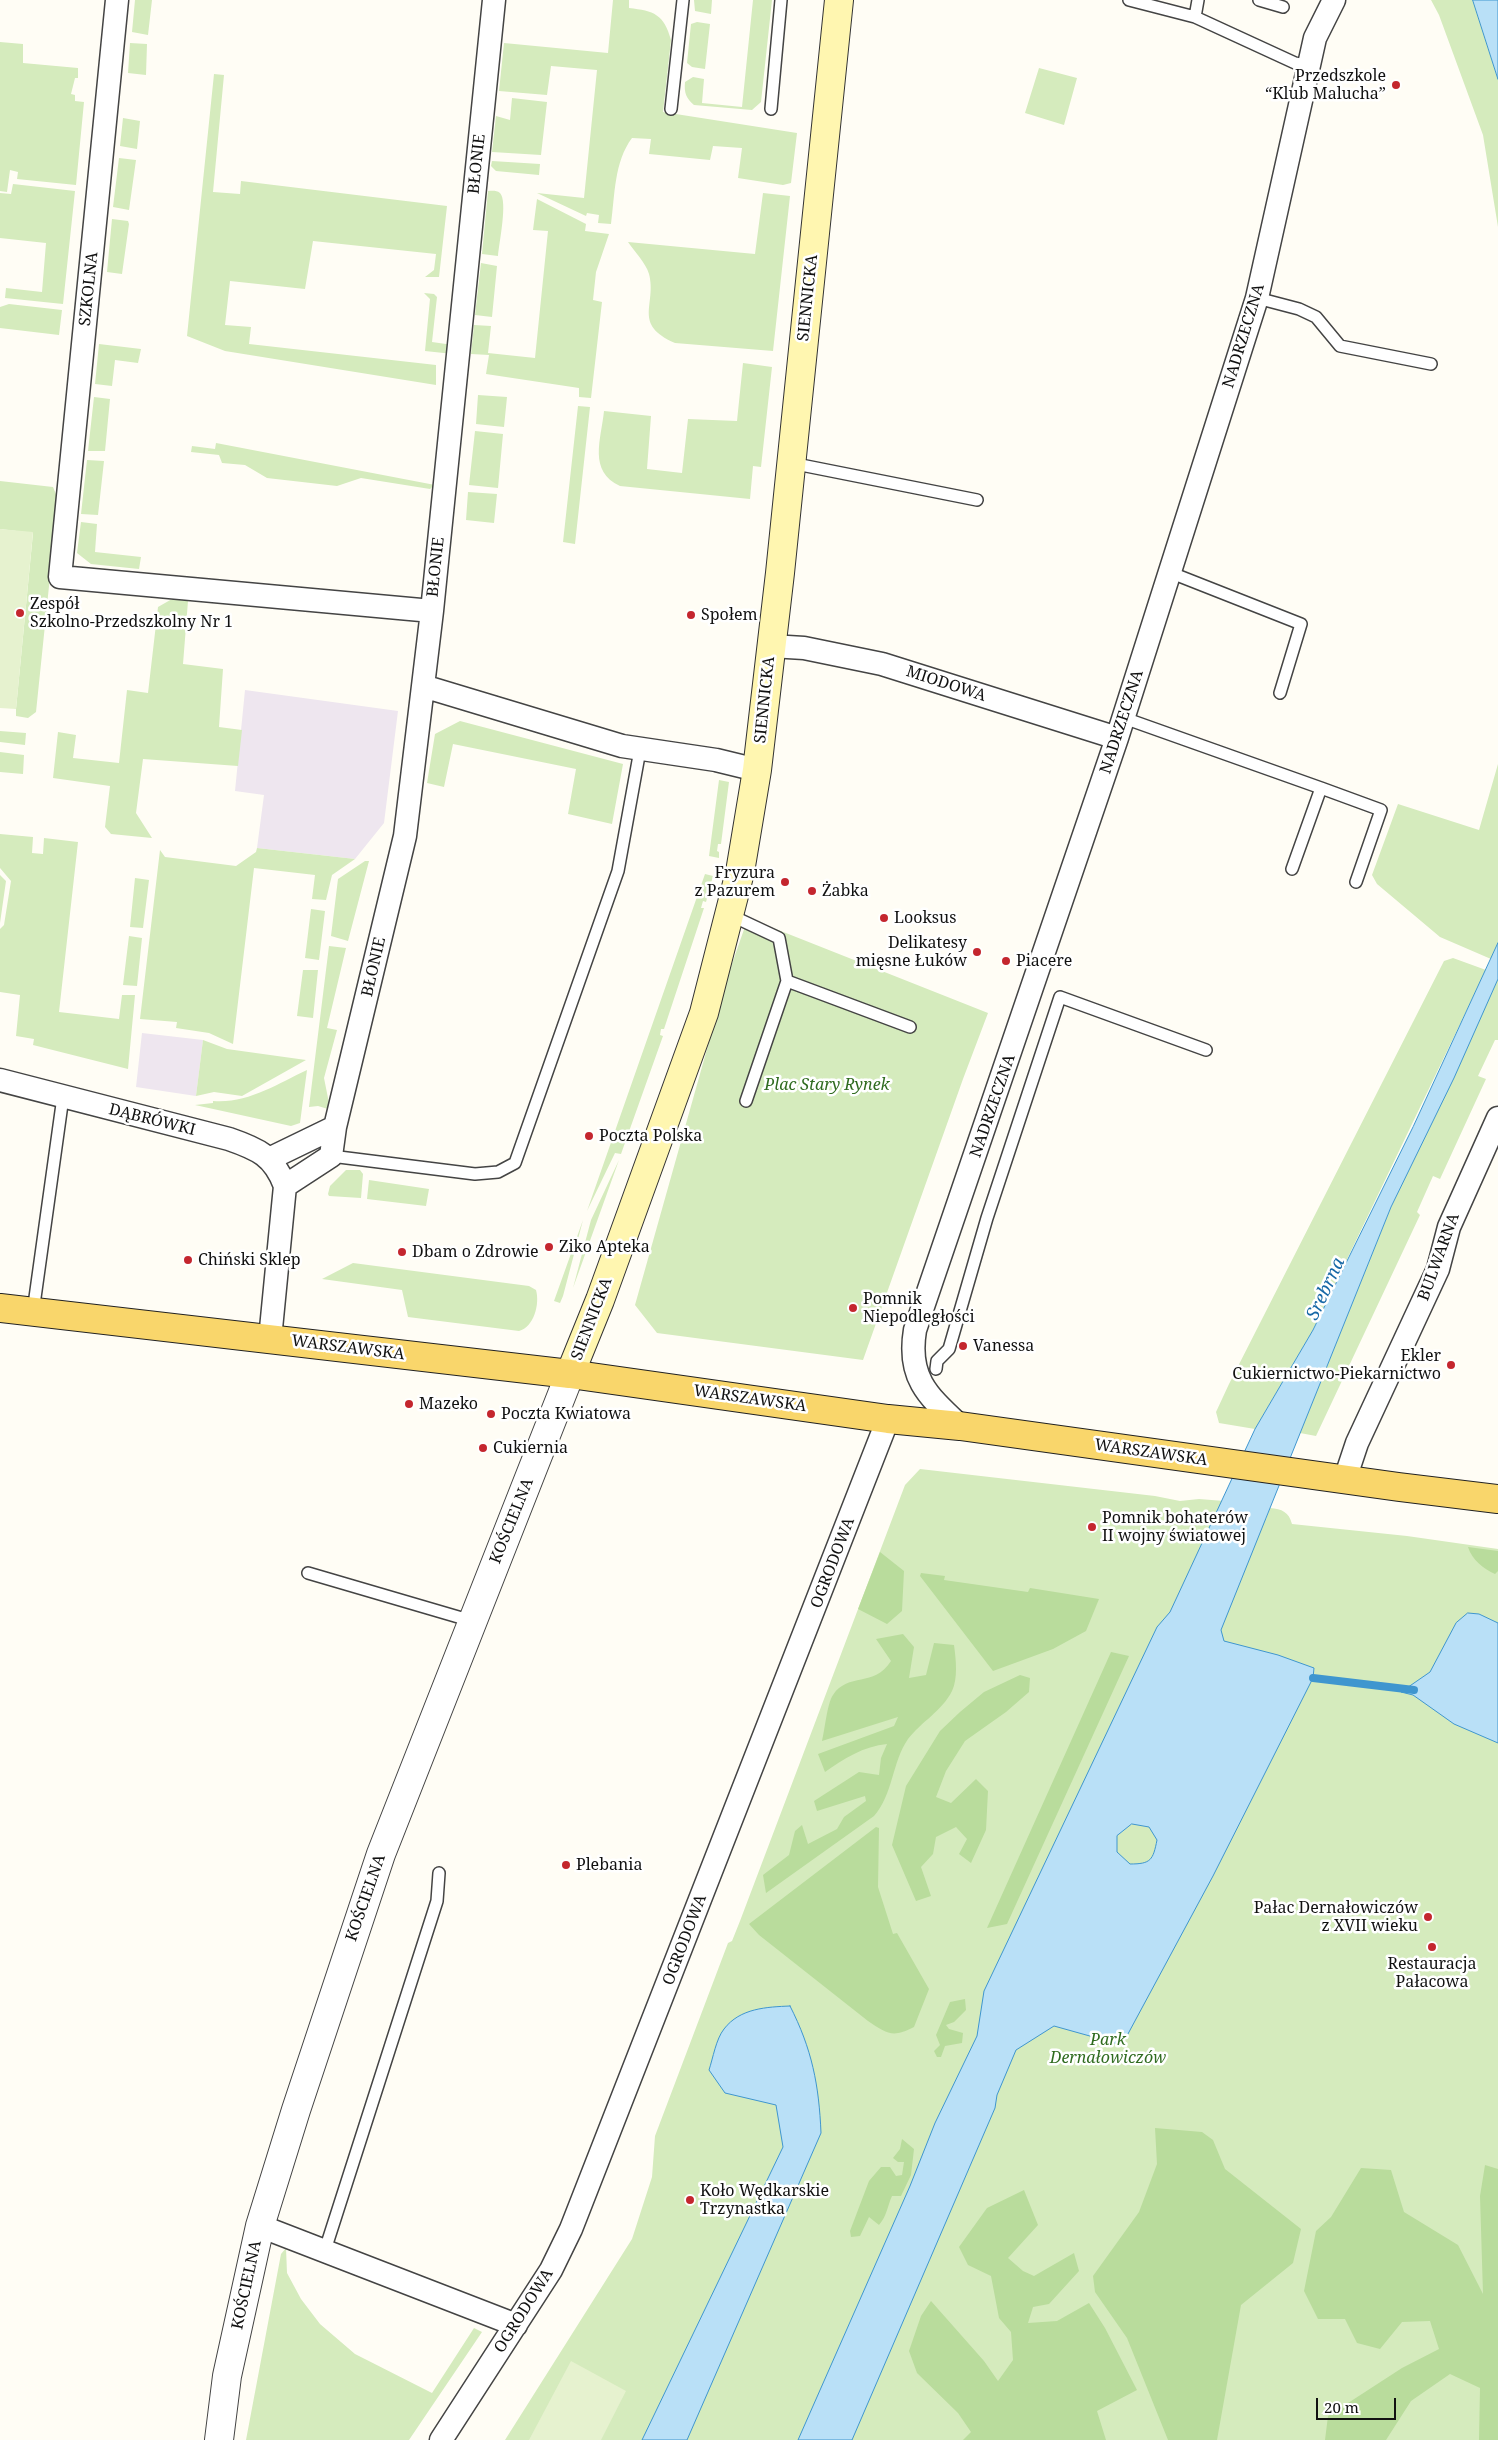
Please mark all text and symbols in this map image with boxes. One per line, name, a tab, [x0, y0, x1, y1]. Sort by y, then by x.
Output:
place label: Przedszkole “Klub Malucha”	[1265, 66, 1386, 104]
marker: Przedszkole “Klub Malucha”	[1390, 79, 1402, 91]
street label: BŁONIE	[464, 133, 490, 195]
street label: SZKOLNA	[76, 251, 102, 327]
street label: SIENNICKA	[794, 254, 822, 342]
street label: NADRZECZNA	[1219, 282, 1269, 390]
street label: BŁONIE	[423, 536, 449, 598]
place label: Zespół Szkolno-Przedszkolny Nr 1	[30, 594, 233, 632]
place label: Społem	[701, 605, 758, 625]
marker: Zespół Szkolno-Przedszkolny Nr 1	[14, 607, 26, 619]
marker: Społem	[685, 609, 697, 621]
street label: SIENNICKA	[751, 656, 779, 744]
street label: MIODOWA	[904, 662, 988, 706]
street label: NADRZECZNA	[1096, 668, 1148, 776]
place label: Fryzura z Pazurem	[694, 863, 775, 901]
marker: Fryzura z Pazurem	[779, 876, 791, 888]
place label: Żabka	[822, 881, 869, 901]
marker: Żabka	[806, 885, 818, 897]
place label: Looksus	[894, 908, 956, 928]
marker: Looksus	[878, 912, 890, 924]
place label: Delikatesy mięsne Łuków	[856, 933, 967, 971]
street label: BŁONIE	[358, 935, 390, 999]
marker: Delikatesy mięsne Łuków	[971, 946, 983, 958]
place label: Piacere	[1016, 951, 1072, 971]
marker: Piacere	[1000, 955, 1012, 967]
street label: NADRZECZNA	[966, 1052, 1020, 1160]
park label: Plac Stary Rynek	[764, 1075, 890, 1095]
street label: DĄBRÓWKI	[107, 1100, 197, 1140]
place label: Poczta Polska	[599, 1126, 702, 1146]
marker: Poczta Polska	[583, 1130, 595, 1142]
street label: BULWARNA	[1414, 1210, 1464, 1304]
place label: Ziko Apteka	[559, 1237, 650, 1257]
marker: Ziko Apteka	[543, 1241, 555, 1253]
place label: Dbam o Zdrowie	[412, 1242, 539, 1262]
marker: Dbam o Zdrowie	[396, 1246, 408, 1258]
place label: Chiński Sklep	[198, 1250, 301, 1270]
marker: Chiński Sklep	[182, 1254, 194, 1266]
water label: Srebrna	[1302, 1254, 1350, 1324]
street label: SIENNICKA	[567, 1275, 617, 1363]
place label: Pomnik Niepodległości	[863, 1289, 975, 1327]
marker: Pomnik Niepodległości	[847, 1302, 859, 1314]
street label: WARSZAWSKA	[290, 1332, 406, 1364]
place label: Vanessa	[973, 1336, 1034, 1356]
marker: Vanessa	[957, 1340, 969, 1352]
place label: Ekler Cukiernictwo-Piekarnictwo	[1232, 1346, 1441, 1384]
marker: Ekler Cukiernictwo-Piekarnictwo	[1445, 1359, 1457, 1371]
street label: WARSZAWSKA	[692, 1382, 808, 1416]
place label: Mazeko	[419, 1394, 478, 1414]
marker: Mazeko	[403, 1398, 415, 1410]
place label: Poczta Kwiatowa	[501, 1404, 631, 1424]
marker: Poczta Kwiatowa	[485, 1408, 497, 1420]
street label: WARSZAWSKA	[1093, 1436, 1209, 1470]
place label: Cukiernia	[493, 1438, 568, 1458]
marker: Cukiernia	[477, 1442, 489, 1454]
street label: KOŚCIELNA	[486, 1475, 538, 1567]
place label: Pomnik bohaterów II wojny światowej	[1102, 1508, 1248, 1546]
street label: OGRODOWA	[807, 1515, 859, 1611]
marker: Pomnik bohaterów II wojny światowej	[1086, 1521, 1098, 1533]
street label: KOŚCIELNA	[342, 1852, 390, 1944]
place label: Plebania	[576, 1855, 642, 1875]
marker: Plebania	[560, 1859, 572, 1871]
street label: OGRODOWA	[659, 1892, 711, 1988]
place label: Pałac Dernałowiczów z XVII wieku	[1254, 1898, 1418, 1936]
marker: Pałac Dernałowiczów z XVII wieku	[1422, 1911, 1434, 1923]
marker: Restauracja Pałacowa	[1426, 1941, 1438, 1953]
place label: Restauracja Pałacowa	[1388, 1954, 1476, 1992]
park label: Park Dernałowiczów	[1050, 2030, 1166, 2068]
place label: Koło Wędkarskie Trzynastka	[700, 2181, 829, 2219]
marker: Koło Wędkarskie Trzynastka	[684, 2194, 696, 2206]
street label: KOŚCIELNA	[228, 2239, 266, 2331]
street label: OGRODOWA	[491, 2265, 557, 2357]
scale bar	[1318, 2388, 1398, 2420]
text: 20 m	[1324, 2397, 1359, 2417]

